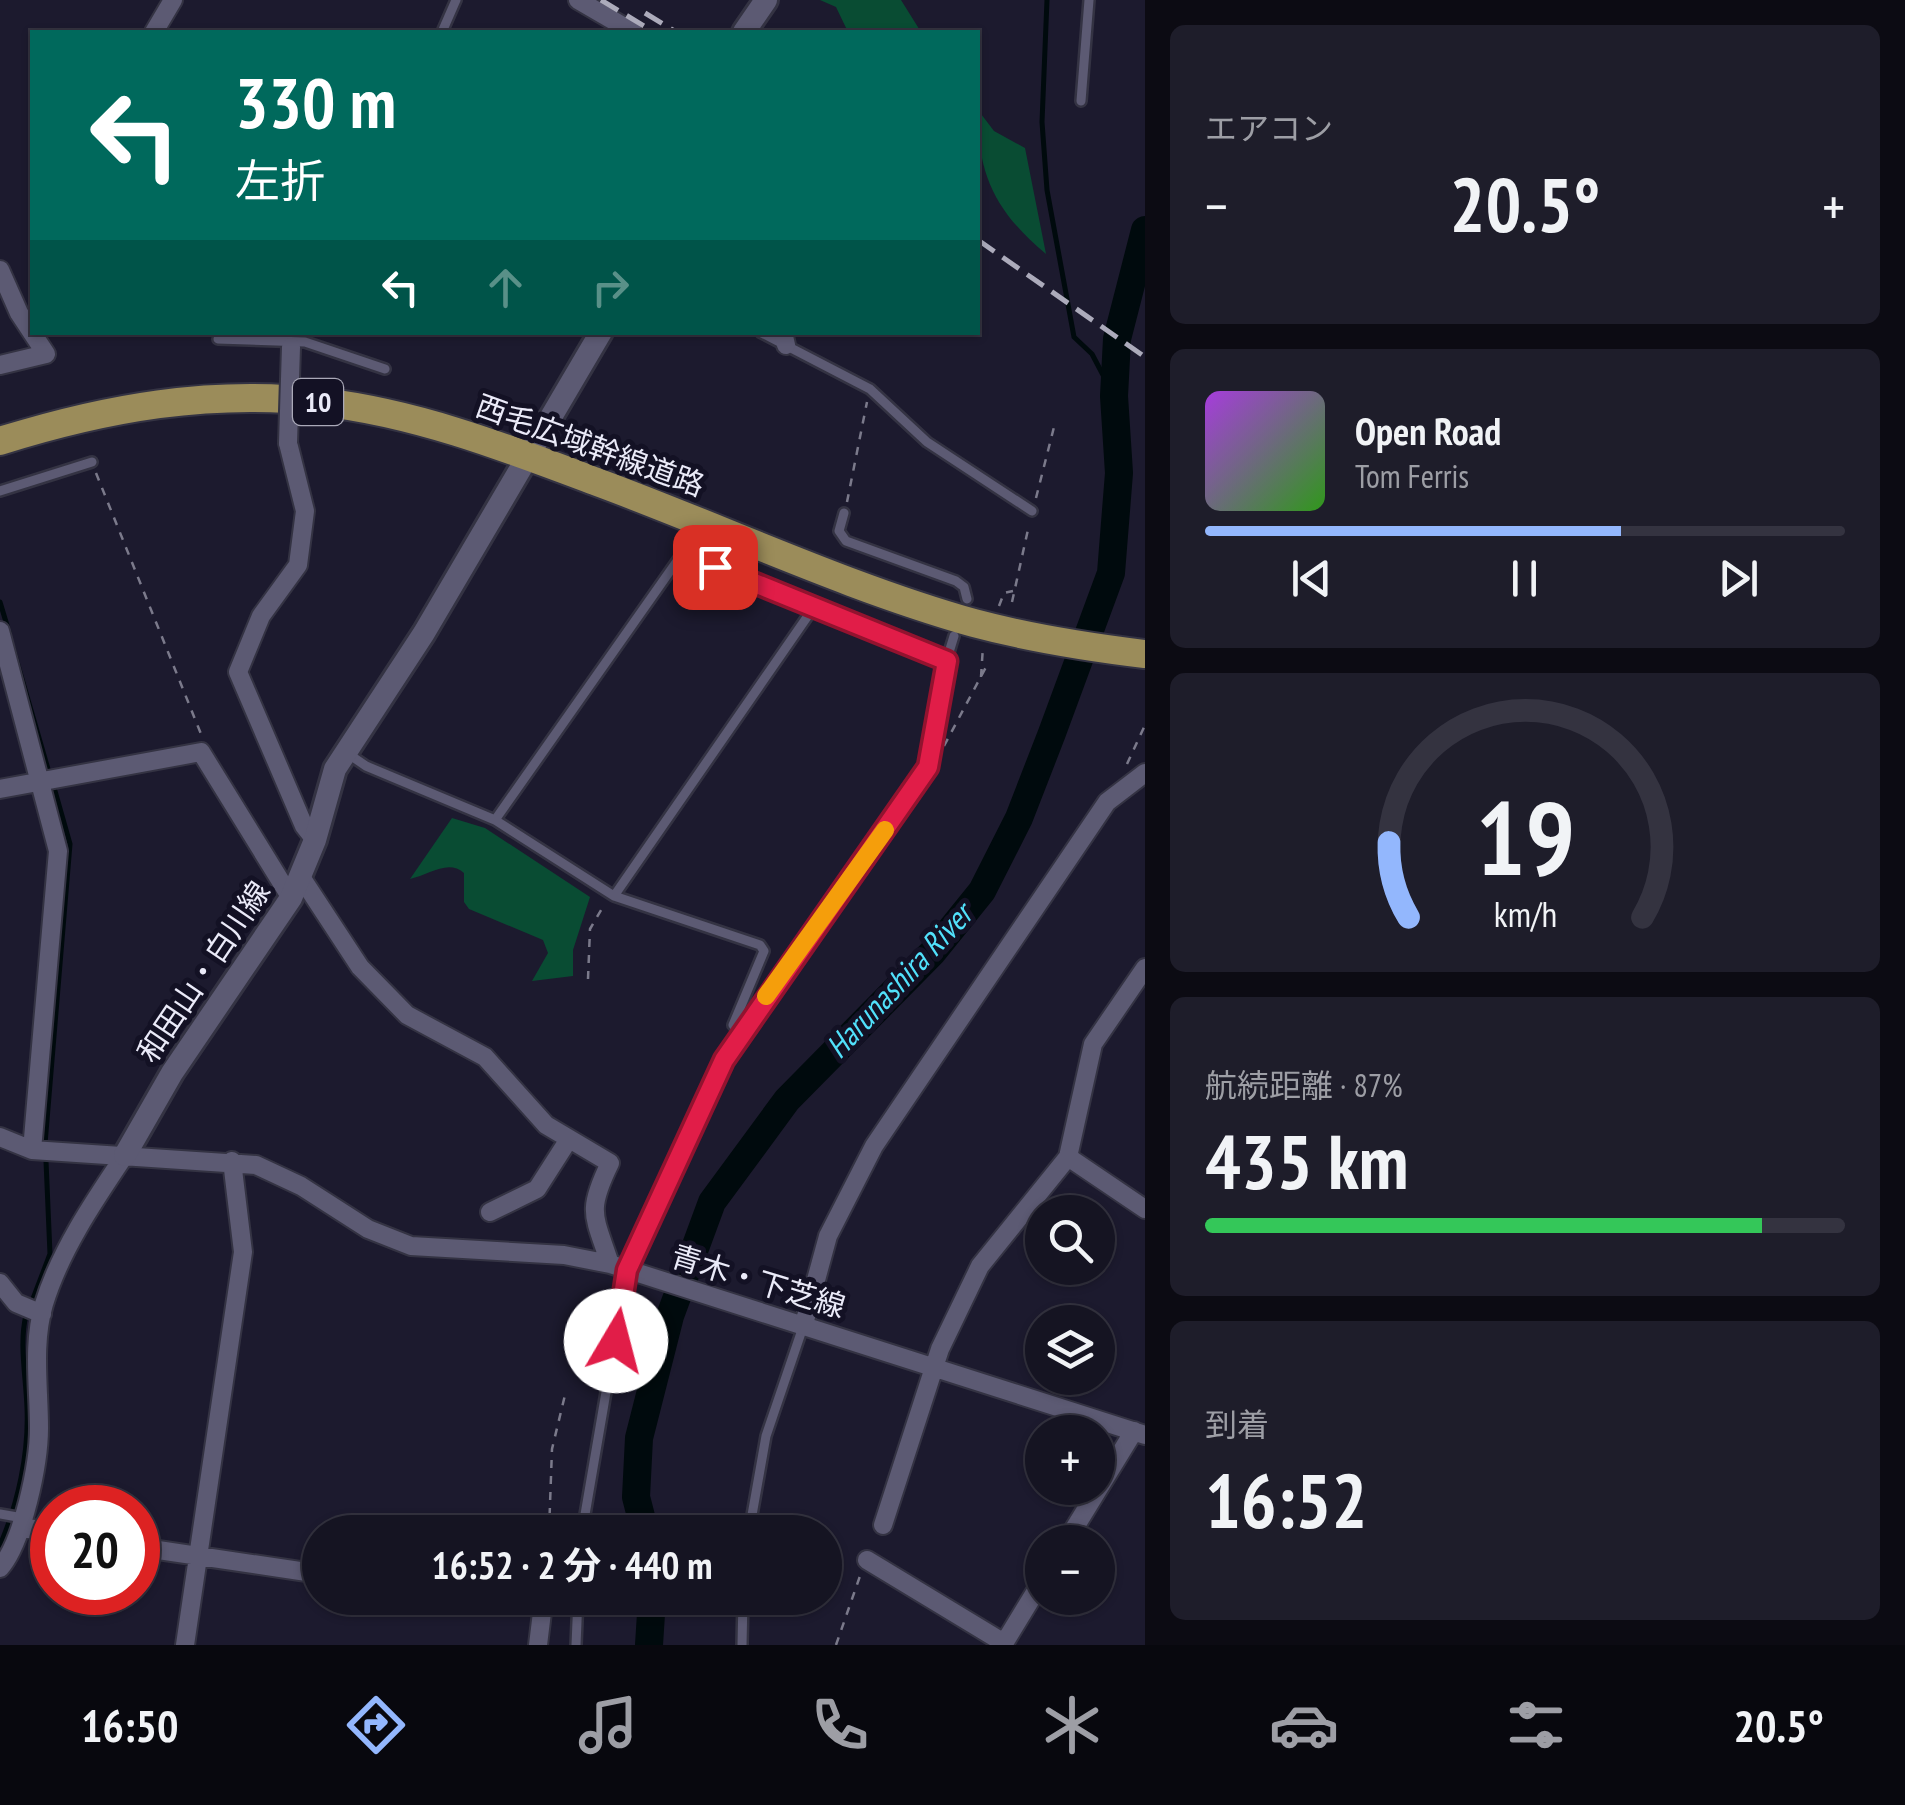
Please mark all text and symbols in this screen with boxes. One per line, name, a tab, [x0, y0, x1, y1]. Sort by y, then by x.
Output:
text: 330 m	[235, 57, 396, 147]
icon: left	[70, 70, 200, 200]
text: エアコン	[1205, 107, 1333, 149]
text: 左折	[235, 151, 325, 209]
text: 20.5°	[1450, 156, 1600, 253]
text: −	[1205, 170, 1228, 241]
text: +	[1822, 170, 1845, 241]
icon: left	[373, 260, 428, 315]
icon: ahead	[478, 260, 533, 315]
icon: right	[583, 260, 638, 315]
road number: 10	[293, 379, 343, 425]
street label: 西毛広域幹線道路	[471, 385, 710, 504]
text: Open Road	[1355, 406, 1501, 455]
text: Tom Ferris	[1355, 455, 1469, 497]
pin	[673, 525, 758, 610]
icon: arrive	[688, 540, 743, 595]
icon: previous	[1284, 551, 1339, 606]
icon: pause	[1497, 551, 1552, 606]
icon: next	[1711, 551, 1766, 606]
text: 19	[1475, 769, 1575, 904]
street label: 和田山・白川線	[128, 873, 278, 1069]
water label: Harunashira River	[816, 891, 983, 1066]
text: km/h	[1493, 891, 1557, 937]
text: 航続距離 · 87%	[1205, 1064, 1403, 1106]
text: 435 km	[1205, 1113, 1409, 1210]
map controls	[1025, 1195, 1115, 1615]
button: search	[1025, 1195, 1115, 1285]
street label: 青木・下芝線	[667, 1236, 850, 1326]
position arrow	[564, 1289, 668, 1393]
button: layers	[1025, 1305, 1115, 1395]
text: 到着	[1205, 1403, 1269, 1445]
button: +	[1025, 1415, 1115, 1505]
text: 16:52	[1205, 1452, 1367, 1549]
speed limit sign: 20	[30, 1485, 160, 1615]
button: −	[1025, 1525, 1115, 1615]
text: 16:52 · 2 分 · 440 m	[432, 1540, 712, 1589]
icon: directions	[341, 1690, 411, 1760]
icon: music	[573, 1690, 643, 1760]
icon: phone	[805, 1690, 875, 1760]
icon: climate	[1037, 1690, 1107, 1760]
icon: car	[1269, 1690, 1339, 1760]
icon: filters	[1501, 1690, 1571, 1760]
text: 16:50	[81, 1696, 178, 1754]
text: 20.5°	[1733, 1696, 1824, 1754]

